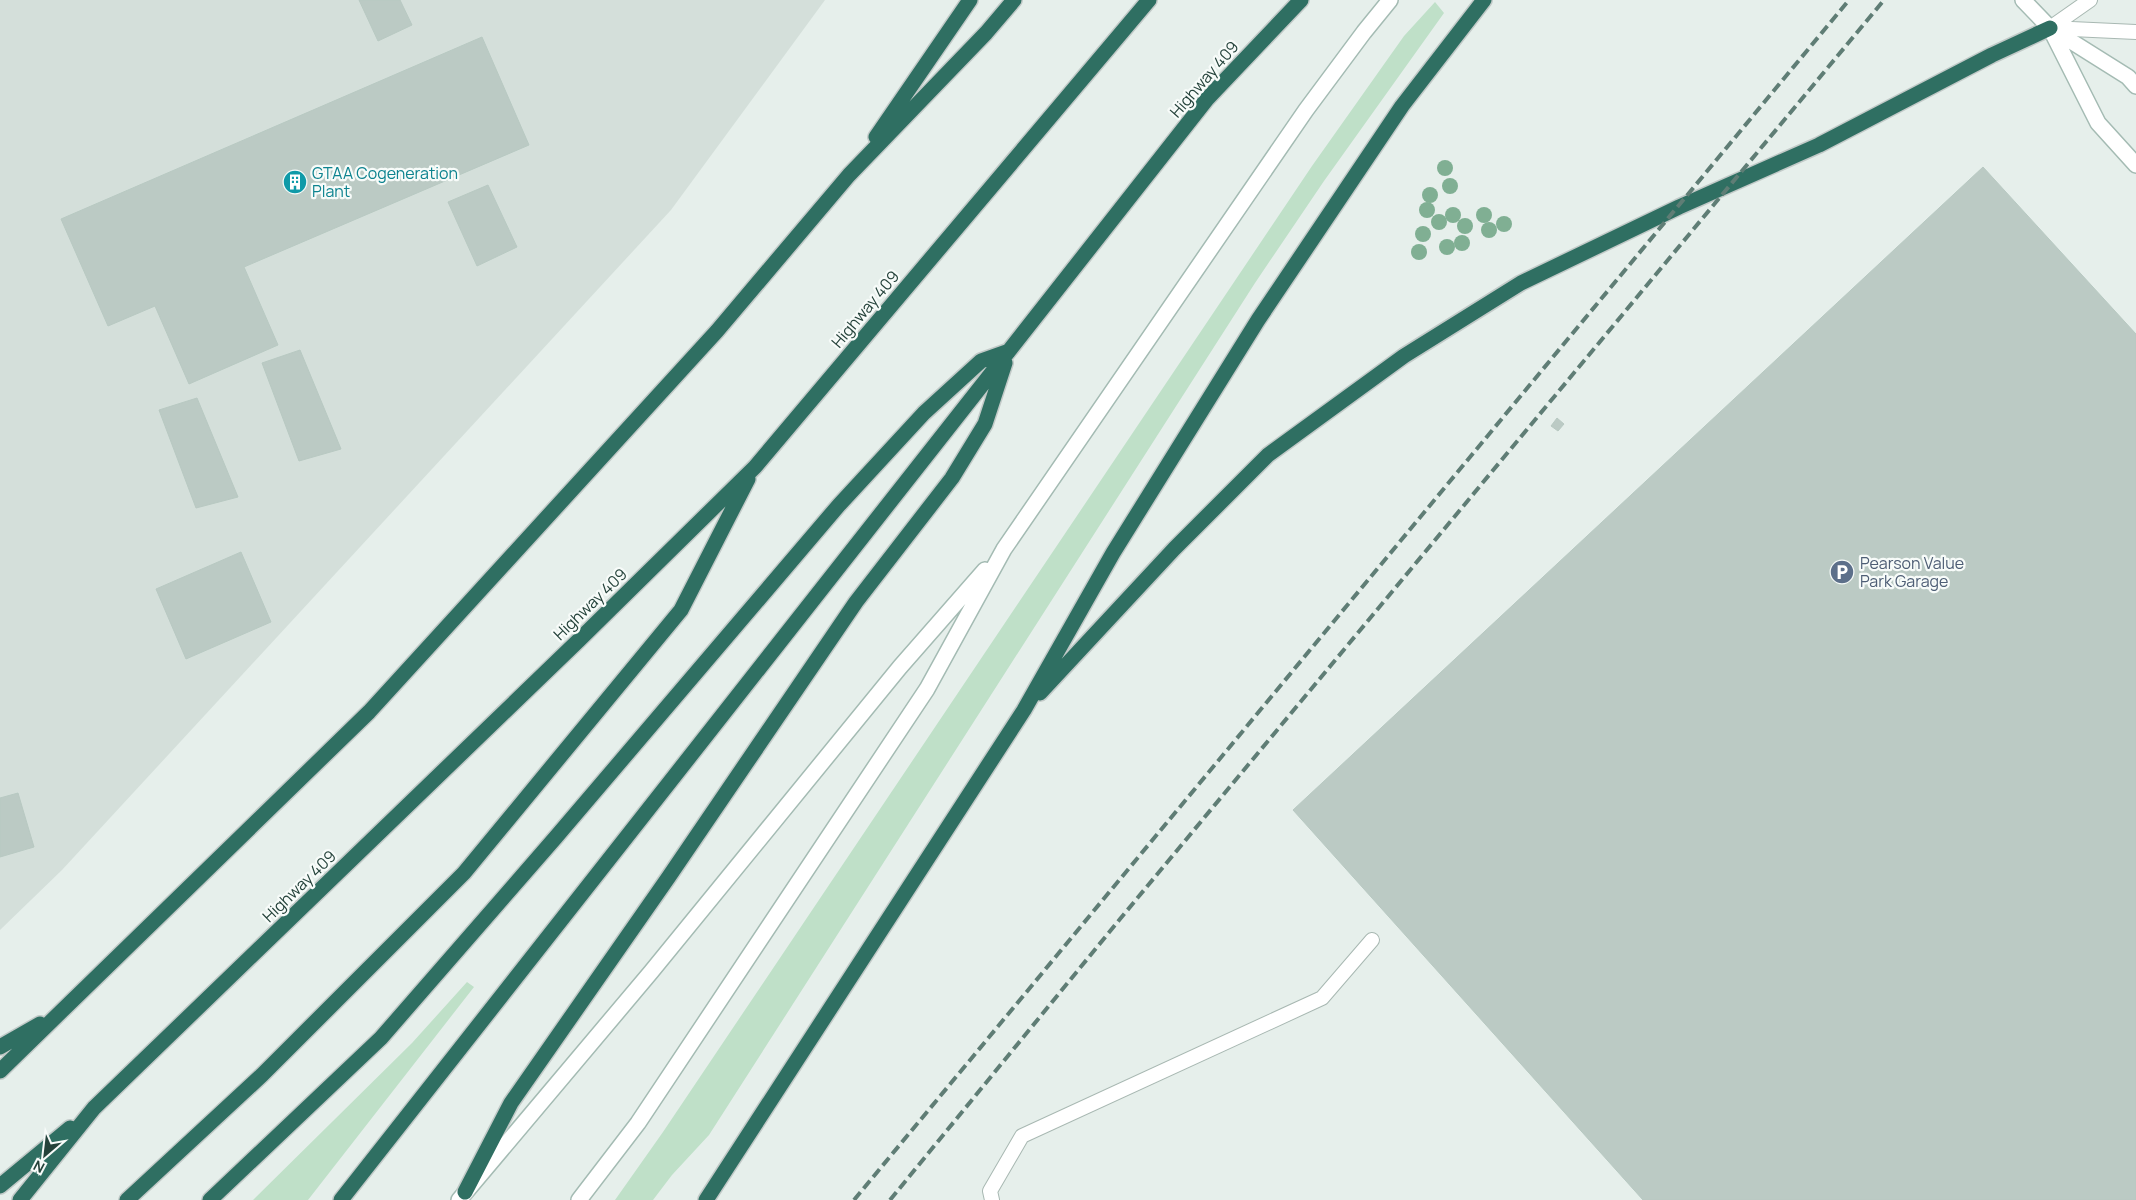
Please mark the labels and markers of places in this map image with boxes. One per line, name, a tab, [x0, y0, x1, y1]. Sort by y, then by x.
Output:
place label: GTAA Cogeneration Plant	[312, 162, 458, 202]
building icon: GTAA Cogeneration Plant	[282, 169, 308, 195]
place label: Pearson Value Park Garage	[1860, 552, 1964, 592]
parking icon: Pearson Value Park Garage	[1829, 559, 1855, 585]

